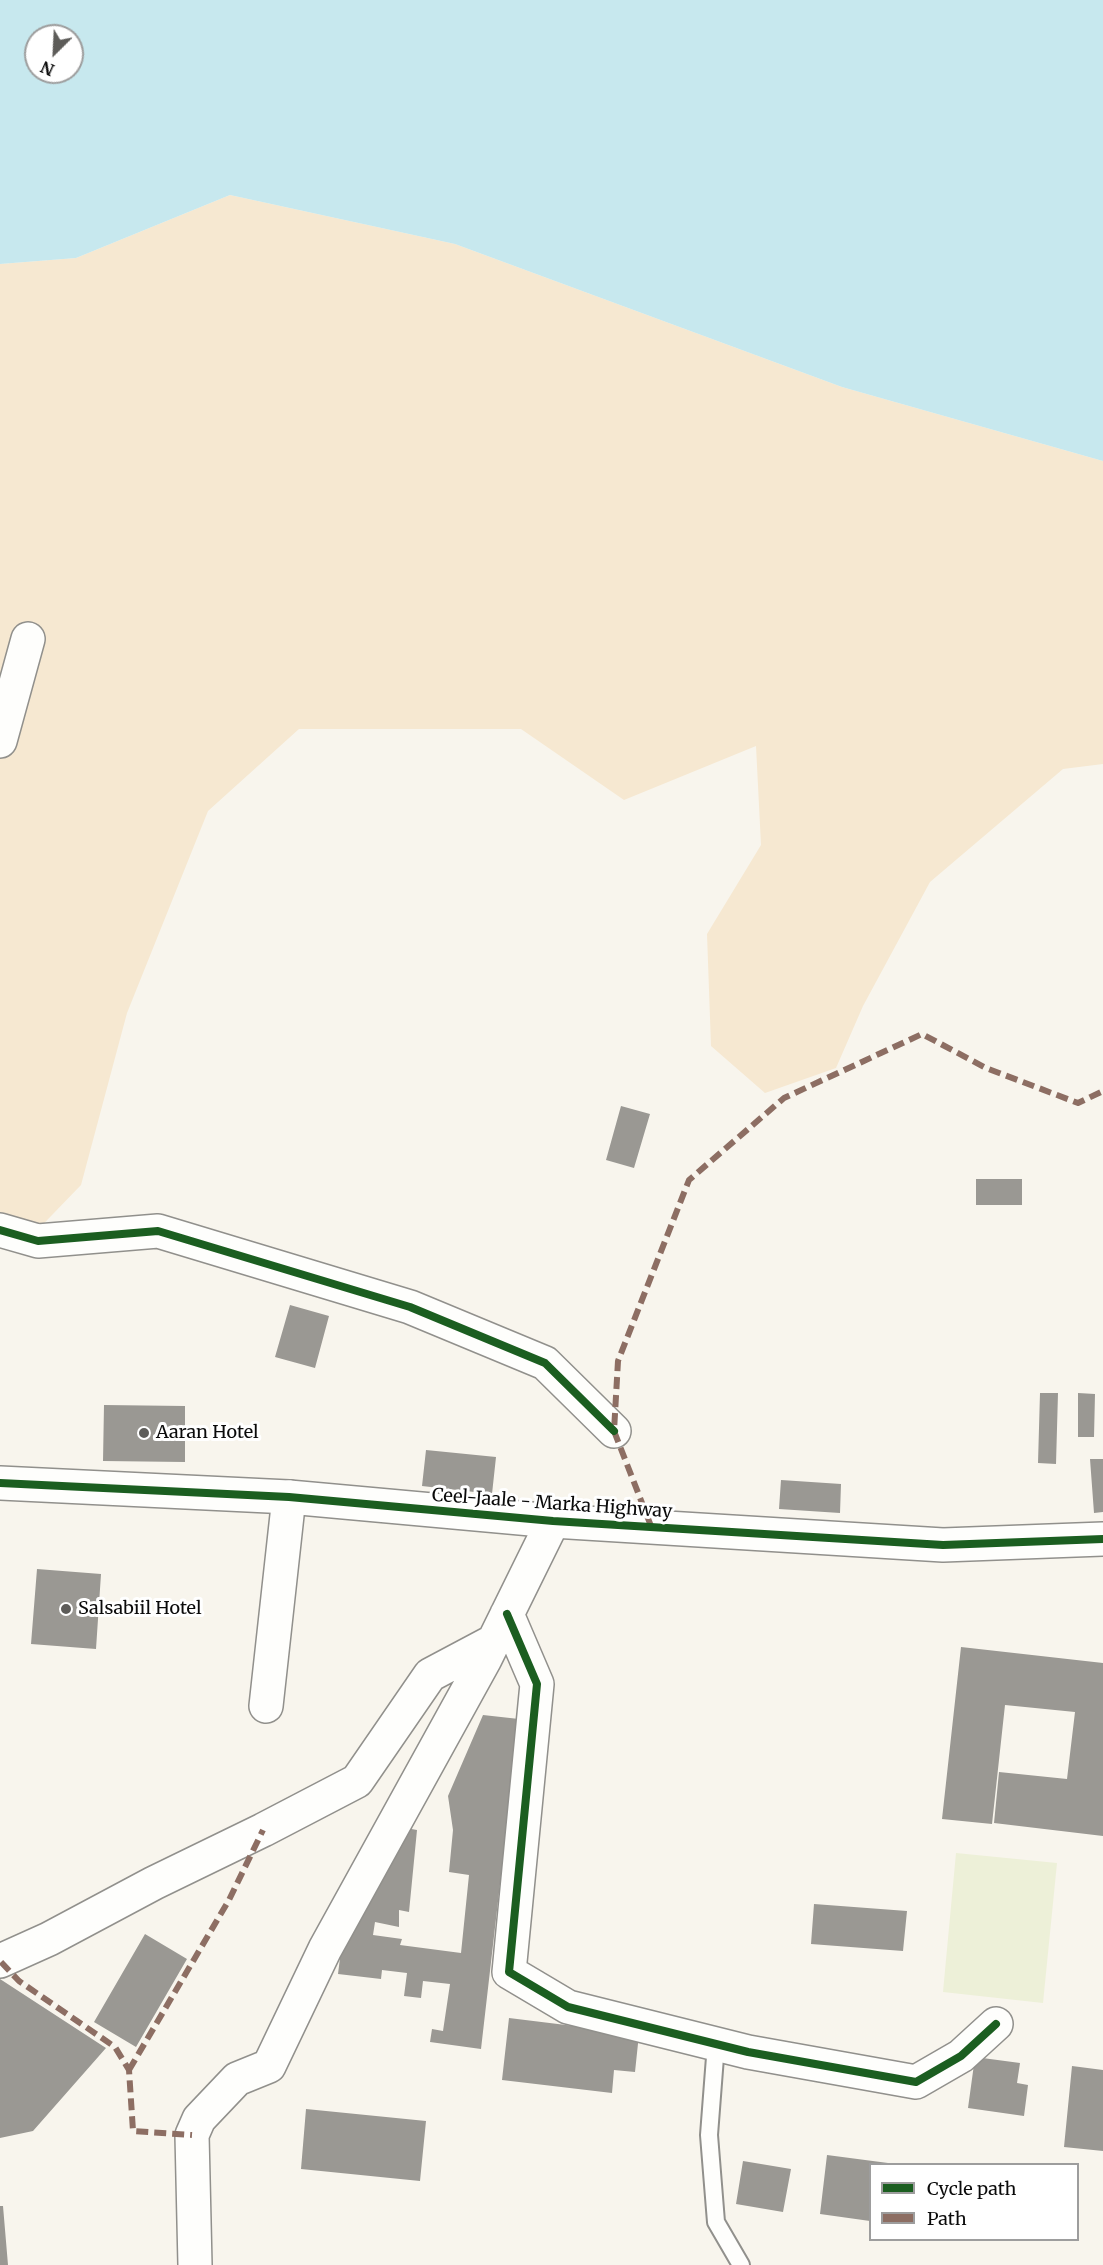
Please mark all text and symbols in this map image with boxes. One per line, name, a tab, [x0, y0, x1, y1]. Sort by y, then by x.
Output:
north arrow	[24, 24, 84, 84]
text: N	[38, 57, 57, 80]
place label: Aaran Hotel	[156, 1422, 259, 1444]
marker: Aaran Hotel	[137, 1426, 151, 1440]
street label: Ceel-Jaale - Marka Highway	[431, 1485, 673, 1523]
place label: Salsabiil Hotel	[78, 1598, 202, 1620]
marker: Salsabiil Hotel	[59, 1602, 73, 1616]
legend	[869, 2163, 1079, 2241]
text: Cycle path	[927, 2177, 1016, 2200]
text: Path	[927, 2207, 967, 2230]

